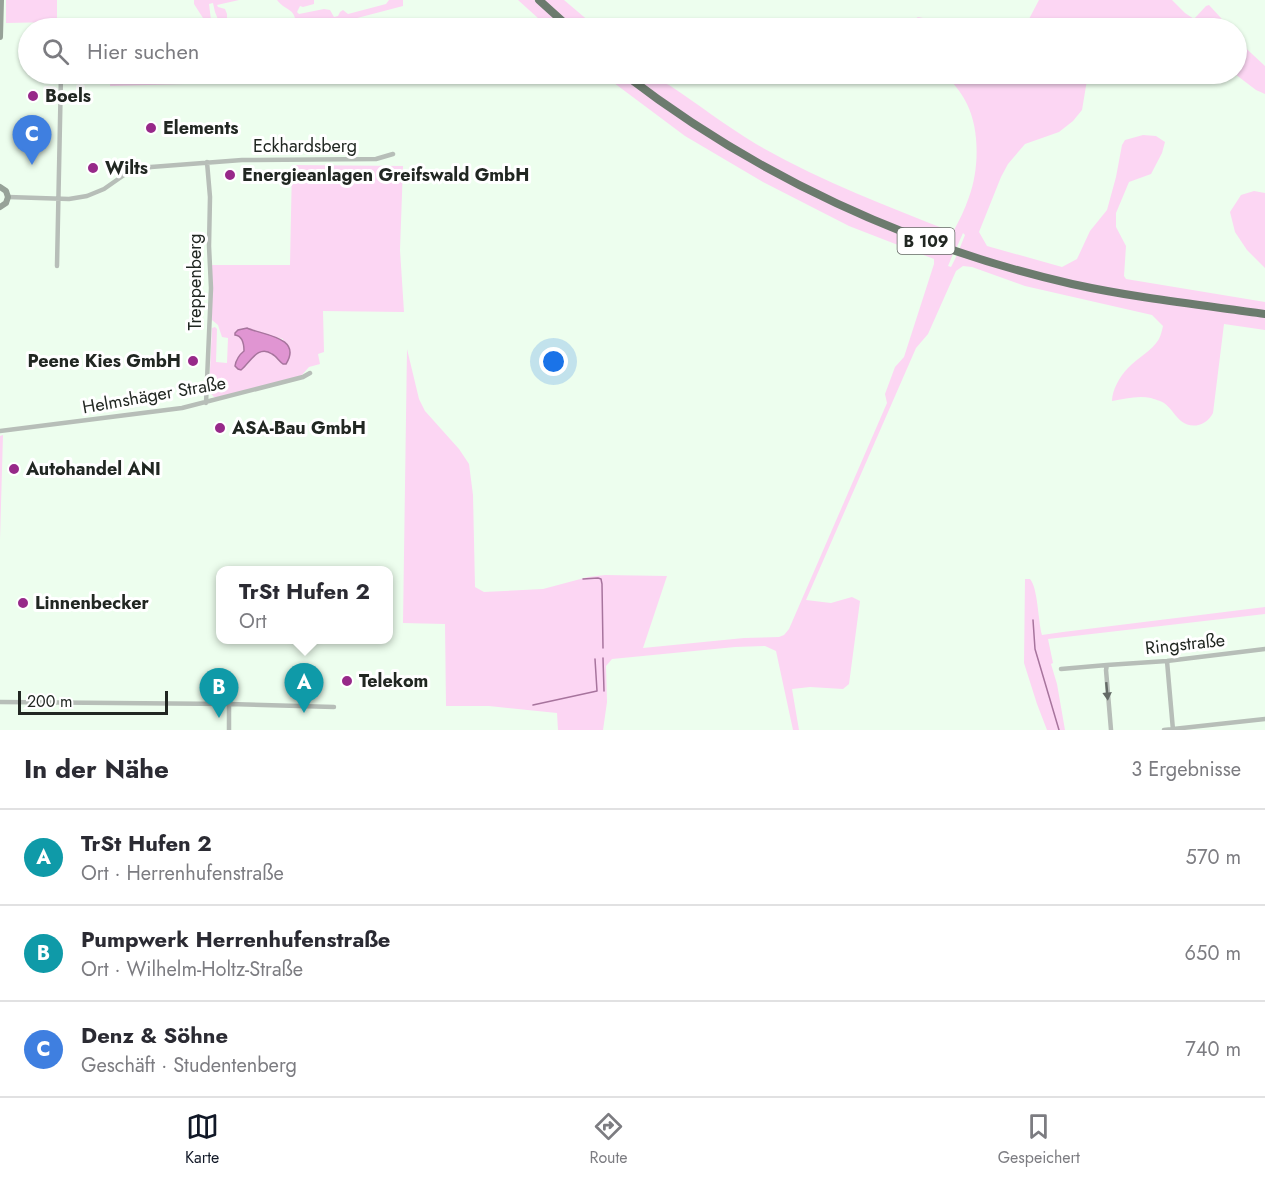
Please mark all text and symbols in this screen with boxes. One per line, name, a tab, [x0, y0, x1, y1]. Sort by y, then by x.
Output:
search box	[18, 18, 1247, 84]
icon: search	[39, 35, 72, 68]
text: Hier suchen	[87, 35, 199, 67]
place label: Boels	[45, 83, 91, 109]
marker: Boels	[26, 89, 40, 103]
place label: Elements	[163, 115, 238, 141]
pin: C	[12, 116, 51, 165]
marker: Elements	[144, 121, 158, 135]
street label: Eckhardsberg	[253, 133, 357, 159]
place label: Wilts	[105, 155, 148, 181]
marker: Wilts	[86, 161, 100, 175]
place label: Energieanlagen Greifswald GmbH	[242, 162, 529, 188]
marker: Energieanlagen Greifswald GmbH	[223, 168, 237, 182]
road number: B 109	[898, 228, 954, 254]
street label: Treppenberg	[182, 233, 208, 331]
your location	[539, 347, 568, 376]
place label: Peene Kies GmbH	[27, 348, 181, 374]
marker: Peene Kies GmbH	[186, 354, 200, 368]
street label: Helmshäger Straße	[80, 370, 228, 420]
place label: ASA-Bau GmbH	[231, 415, 366, 441]
marker: ASA-Bau GmbH	[213, 421, 227, 435]
place label: Autohandel ANI	[25, 456, 161, 482]
marker: Autohandel ANI	[7, 462, 21, 476]
popup	[216, 566, 393, 644]
text: TrSt Hufen 2	[239, 575, 370, 607]
place label: Linnenbecker	[35, 590, 150, 616]
marker: Linnenbecker	[16, 596, 30, 610]
text: Ort	[239, 607, 267, 636]
street label: Ringstraße	[1144, 627, 1226, 661]
pin: A	[284, 664, 324, 713]
pin: B	[200, 668, 238, 718]
place label: Telekom	[359, 668, 428, 694]
marker: Telekom	[340, 674, 354, 688]
one-way arrow	[1103, 681, 1112, 700]
scale bar	[18, 688, 168, 716]
text: 200 m	[27, 690, 73, 713]
text: In der Nähe	[24, 750, 169, 788]
text: 3 Ergebnisse	[1131, 755, 1241, 784]
text: TrSt Hufen 2	[81, 827, 212, 859]
text: A	[36, 843, 51, 872]
text: 570 m	[1186, 843, 1241, 872]
text: Ort · Herrenhufenstraße	[81, 859, 284, 888]
text: Pumpwerk Herrenhufenstraße	[81, 923, 390, 955]
text: B	[37, 939, 50, 968]
text: 650 m	[1185, 939, 1241, 968]
text: Ort · Wilhelm-Holtz-Straße	[81, 955, 303, 984]
text: Denz & Söhne	[81, 1019, 228, 1051]
text: C	[36, 1035, 51, 1064]
text: 740 m	[1185, 1035, 1241, 1064]
text: Geschäft · Studentenberg	[81, 1051, 297, 1080]
tab: Karte	[185, 1110, 219, 1169]
tab: Route	[589, 1110, 628, 1169]
tab: Gespeichert	[998, 1110, 1080, 1169]

